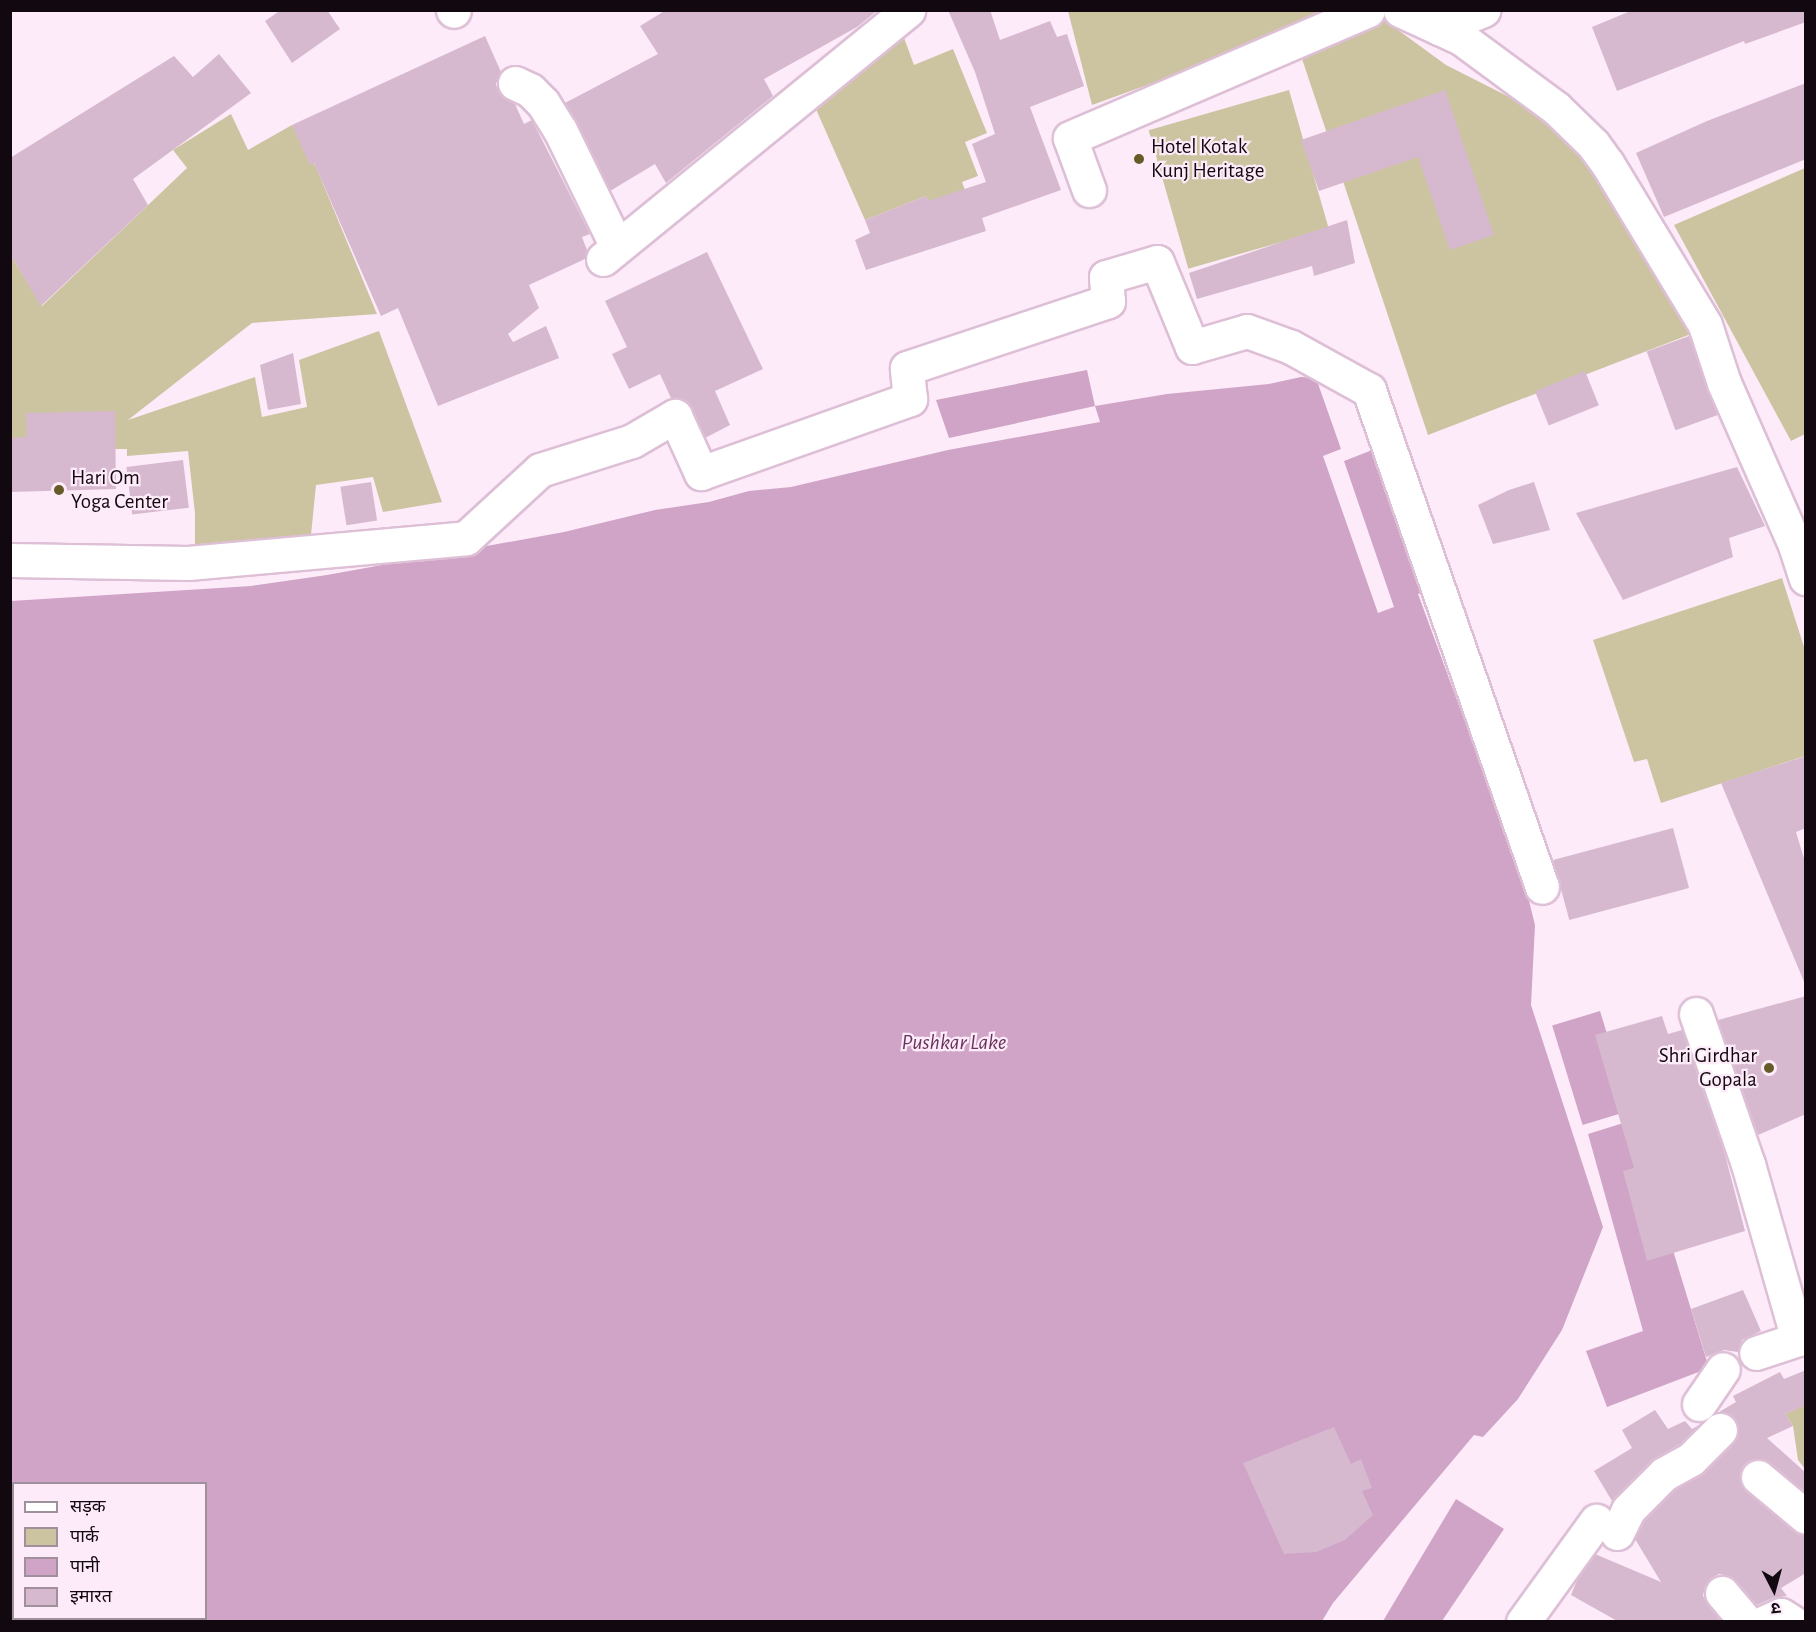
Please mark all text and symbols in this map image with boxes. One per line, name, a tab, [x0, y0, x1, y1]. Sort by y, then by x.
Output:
place label: Hotel Kotak Kunj Heritage	[1151, 134, 1264, 184]
marker: Hotel Kotak Kunj Heritage	[1132, 152, 1146, 166]
place label: Hari Om Yoga Center	[71, 465, 168, 515]
marker: Hari Om Yoga Center	[52, 483, 66, 497]
water label: Pushkar Lake	[902, 1030, 1006, 1056]
place label: Shri Girdhar Gopala	[1659, 1043, 1757, 1093]
marker: Shri Girdhar Gopala	[1762, 1061, 1776, 1075]
legend	[12, 1482, 207, 1620]
text: सड़क	[70, 1498, 106, 1516]
text: पार्क	[70, 1528, 99, 1546]
text: पानी	[70, 1558, 100, 1576]
north arrow	[1744, 1560, 1804, 1620]
text: इमारत	[70, 1588, 112, 1606]
text: उ	[1770, 1599, 1781, 1616]

